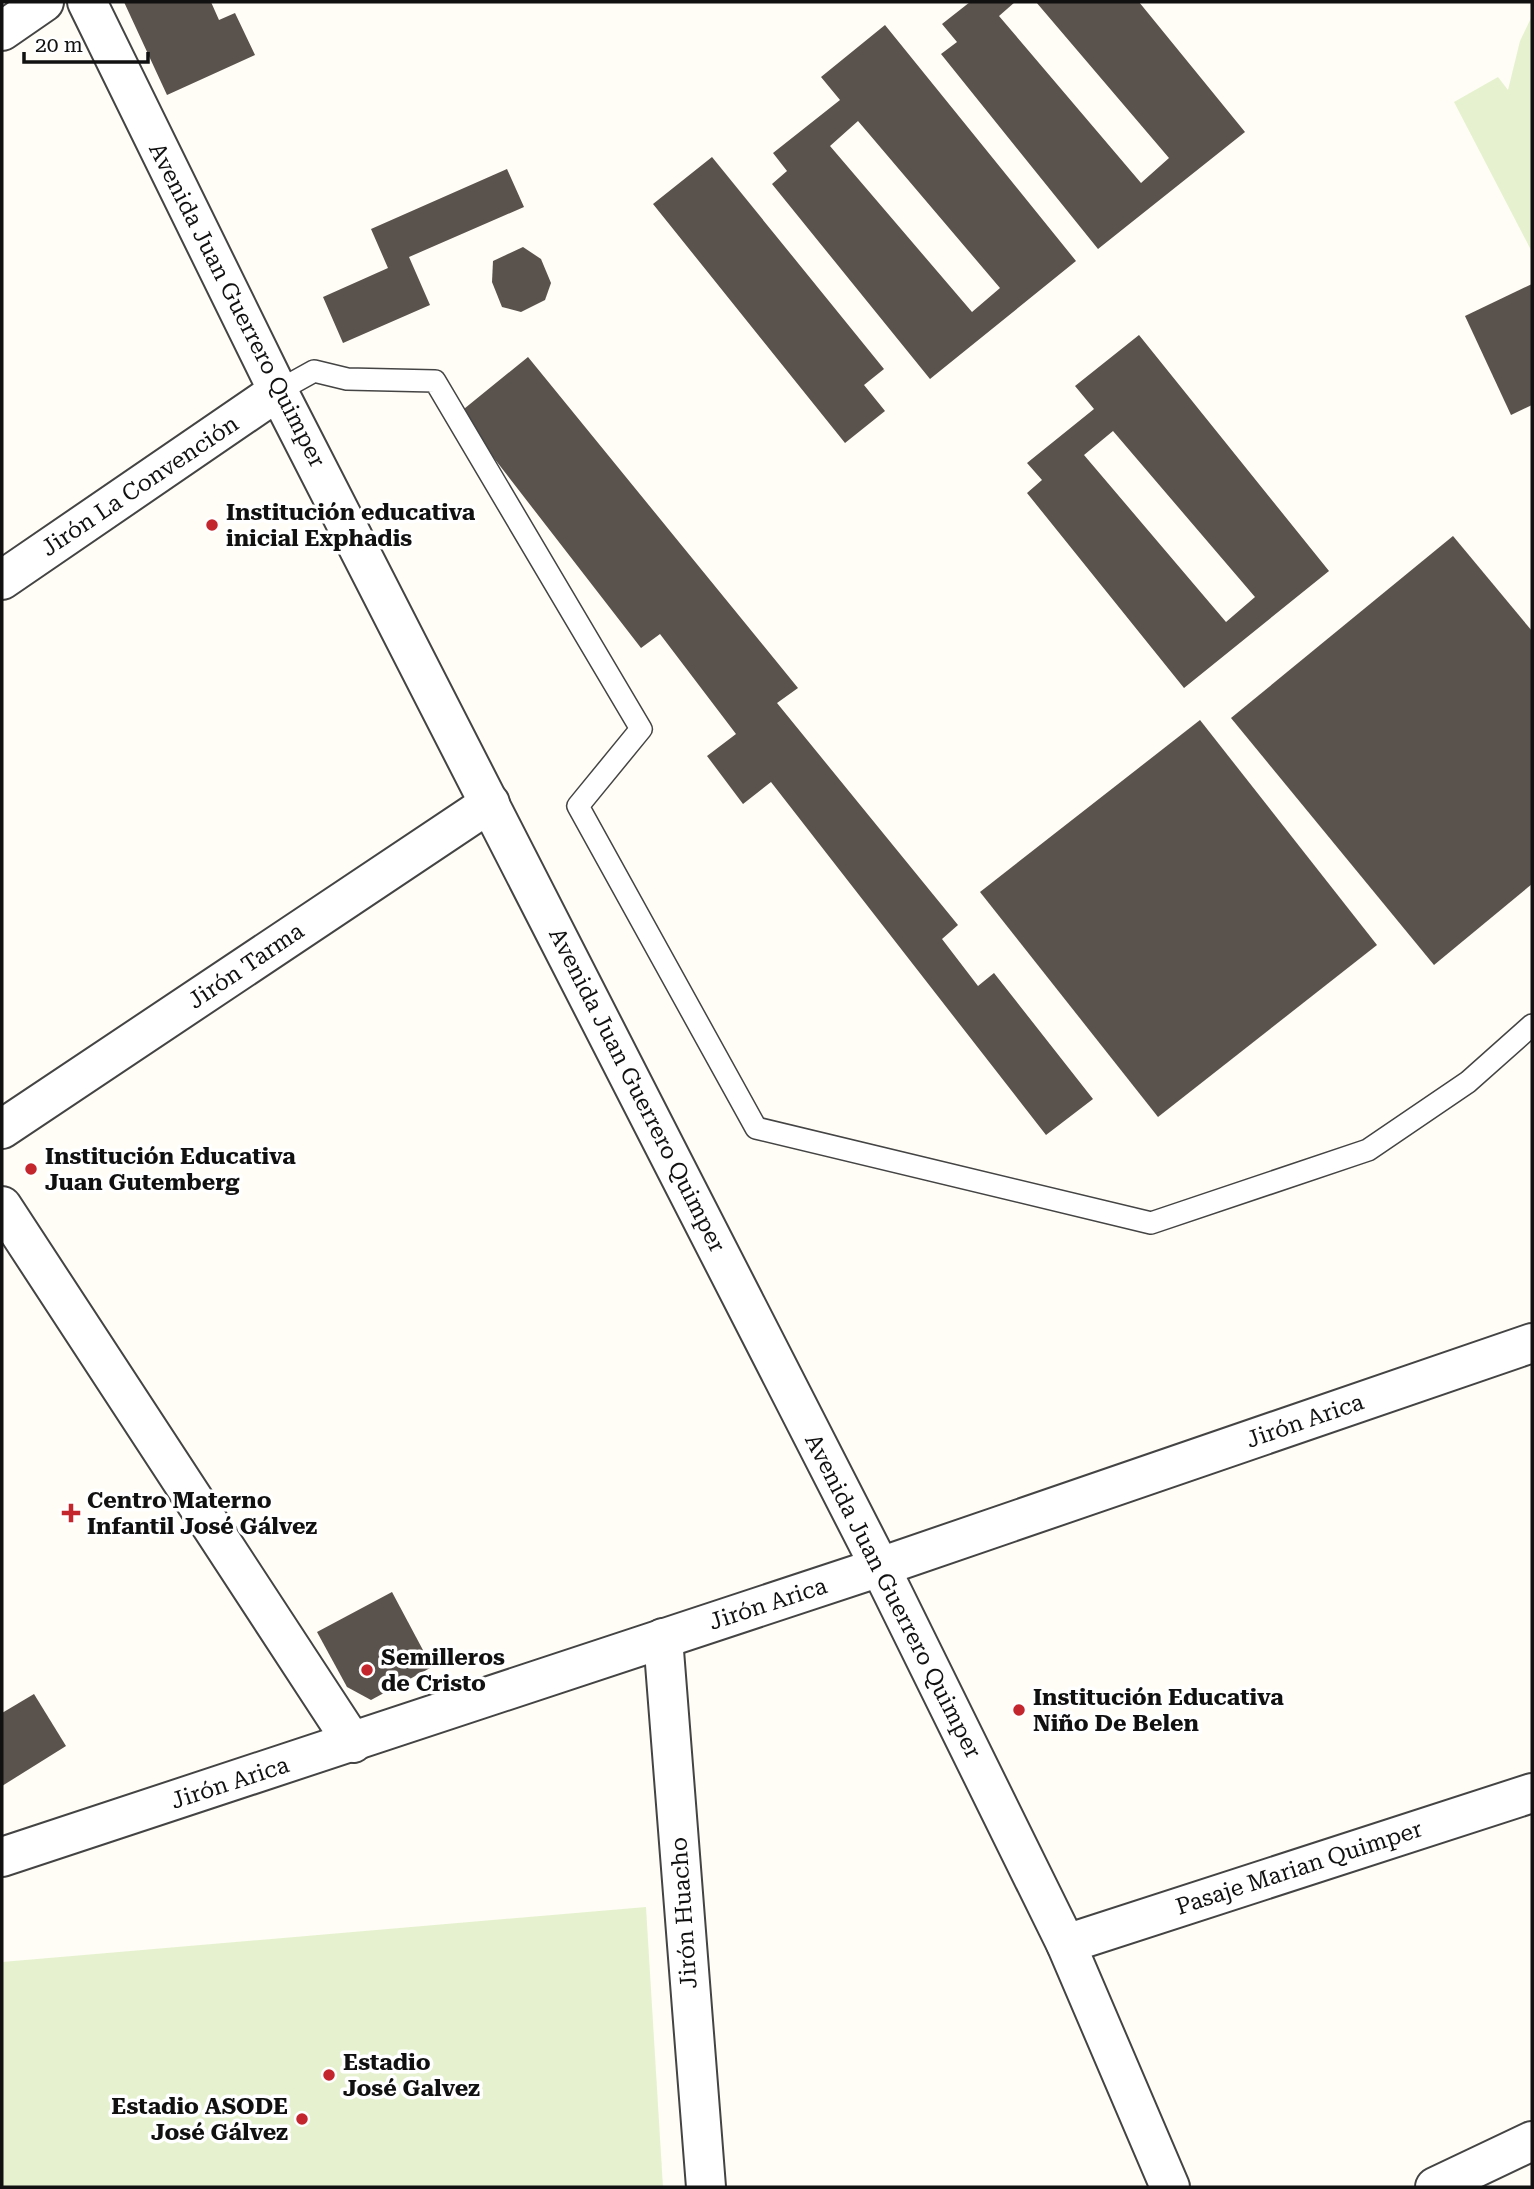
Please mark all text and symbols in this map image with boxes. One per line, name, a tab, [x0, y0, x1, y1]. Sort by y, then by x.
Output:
scale bar	[24, 21, 149, 65]
text: 20 m	[35, 33, 83, 57]
street label: Avenida Juan Guerrero Quimper	[143, 138, 331, 472]
street label: Jirón La Convención	[36, 410, 244, 562]
place label: Institución educativa inicial Exphadis	[226, 499, 476, 552]
marker: Institución educativa inicial Exphadis	[204, 517, 220, 533]
street label: Jirón Tarma	[183, 917, 309, 1015]
street label: Avenida Juan Guerrero Quimper	[543, 923, 731, 1257]
place label: Institución Educativa Juan Gutemberg	[45, 1143, 296, 1196]
marker: Institución Educativa Juan Gutemberg	[23, 1161, 39, 1177]
street label: Jirón Arica	[1243, 1388, 1368, 1454]
street label: Avenida Juan Guerrero Quimper	[799, 1429, 987, 1763]
place label: Centro Materno Infantil José Gálvez	[87, 1487, 317, 1540]
marker: Centro Materno Infantil José Gálvez	[61, 1503, 81, 1523]
street label: Jirón Arica	[706, 1572, 831, 1636]
place label: Semilleros de Cristo	[381, 1644, 505, 1697]
marker: Semilleros de Cristo	[359, 1662, 375, 1678]
place label: Institución Educativa Niño De Belen	[1033, 1684, 1284, 1737]
marker: Institución Educativa Niño De Belen	[1011, 1702, 1027, 1718]
street label: Jirón Arica	[168, 1751, 293, 1815]
street label: Pasaje Marian Quimper	[1172, 1815, 1426, 1921]
street label: Jirón Huacho	[665, 1836, 703, 1990]
place label: Estadio José Galvez	[343, 2049, 480, 2102]
marker: Estadio José Galvez	[321, 2067, 337, 2083]
place label: Estadio ASODE José Gálvez	[111, 2093, 288, 2146]
marker: Estadio ASODE José Gálvez	[294, 2111, 310, 2127]

